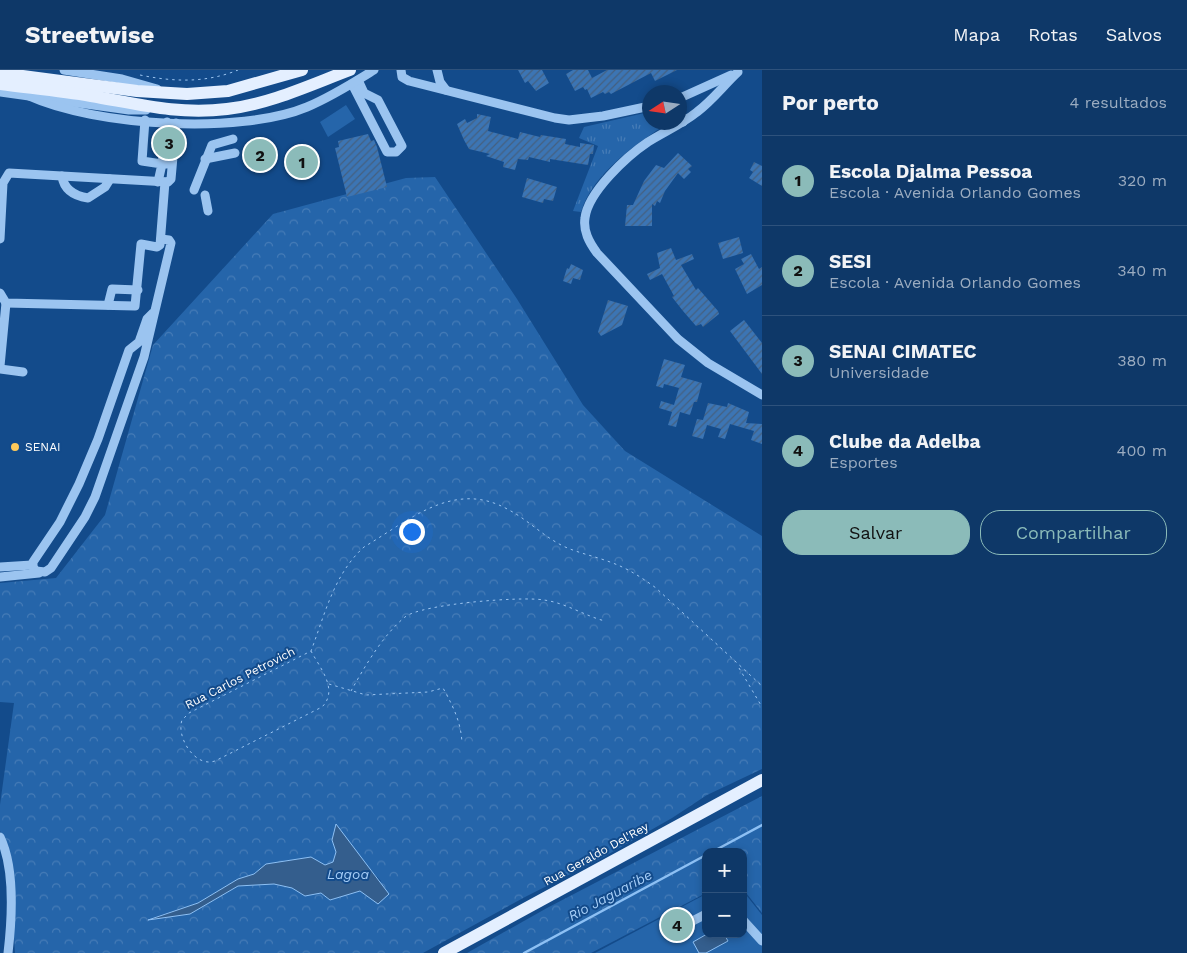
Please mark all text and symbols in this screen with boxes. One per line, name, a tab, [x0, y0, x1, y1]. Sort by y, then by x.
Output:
text: Streetwise	[25, 21, 154, 49]
text: Mapa	[953, 24, 1000, 45]
text: Rotas	[1028, 24, 1078, 45]
text: Salvos	[1106, 24, 1162, 45]
north arrow	[642, 85, 687, 130]
text: Por perto	[782, 90, 879, 115]
text: 4 resultados	[1070, 93, 1167, 112]
pin: 3	[153, 124, 185, 162]
pin: 2	[244, 136, 276, 174]
pin: 1	[286, 143, 318, 181]
text: Escola Djalma Pessoa	[829, 160, 1032, 183]
text: 1	[795, 171, 801, 190]
text: 320 m	[1118, 171, 1167, 190]
text: Escola · Avenida Orlando Gomes	[829, 183, 1081, 202]
text: SESI	[829, 250, 872, 273]
text: 2	[793, 261, 803, 280]
text: 340 m	[1117, 261, 1167, 280]
text: Escola · Avenida Orlando Gomes	[829, 273, 1081, 292]
text: SENAI CIMATEC	[829, 340, 976, 363]
text: 3	[793, 351, 803, 370]
text: 380 m	[1117, 351, 1167, 370]
text: Universidade	[829, 363, 929, 382]
text: Clube da Adelba	[829, 430, 981, 453]
place label: SENAI	[25, 440, 61, 454]
marker: SENAI	[9, 441, 21, 453]
text: 4	[793, 441, 803, 460]
text: 400 m	[1117, 441, 1167, 460]
text: Esportes	[829, 453, 898, 472]
button: Salvar	[782, 510, 970, 555]
button: Compartilhar	[980, 510, 1167, 555]
your location	[399, 519, 425, 545]
street label: Rua Carlos Petrovich	[183, 644, 297, 712]
street label: Rua Geraldo Del'Rey	[541, 819, 652, 889]
map controls	[702, 848, 747, 938]
button: +	[702, 848, 747, 893]
water label: Lagoa	[327, 866, 369, 882]
water label: Rio Jaguaribe	[565, 866, 655, 924]
button: −	[702, 893, 747, 938]
pin: 4	[661, 906, 693, 944]

